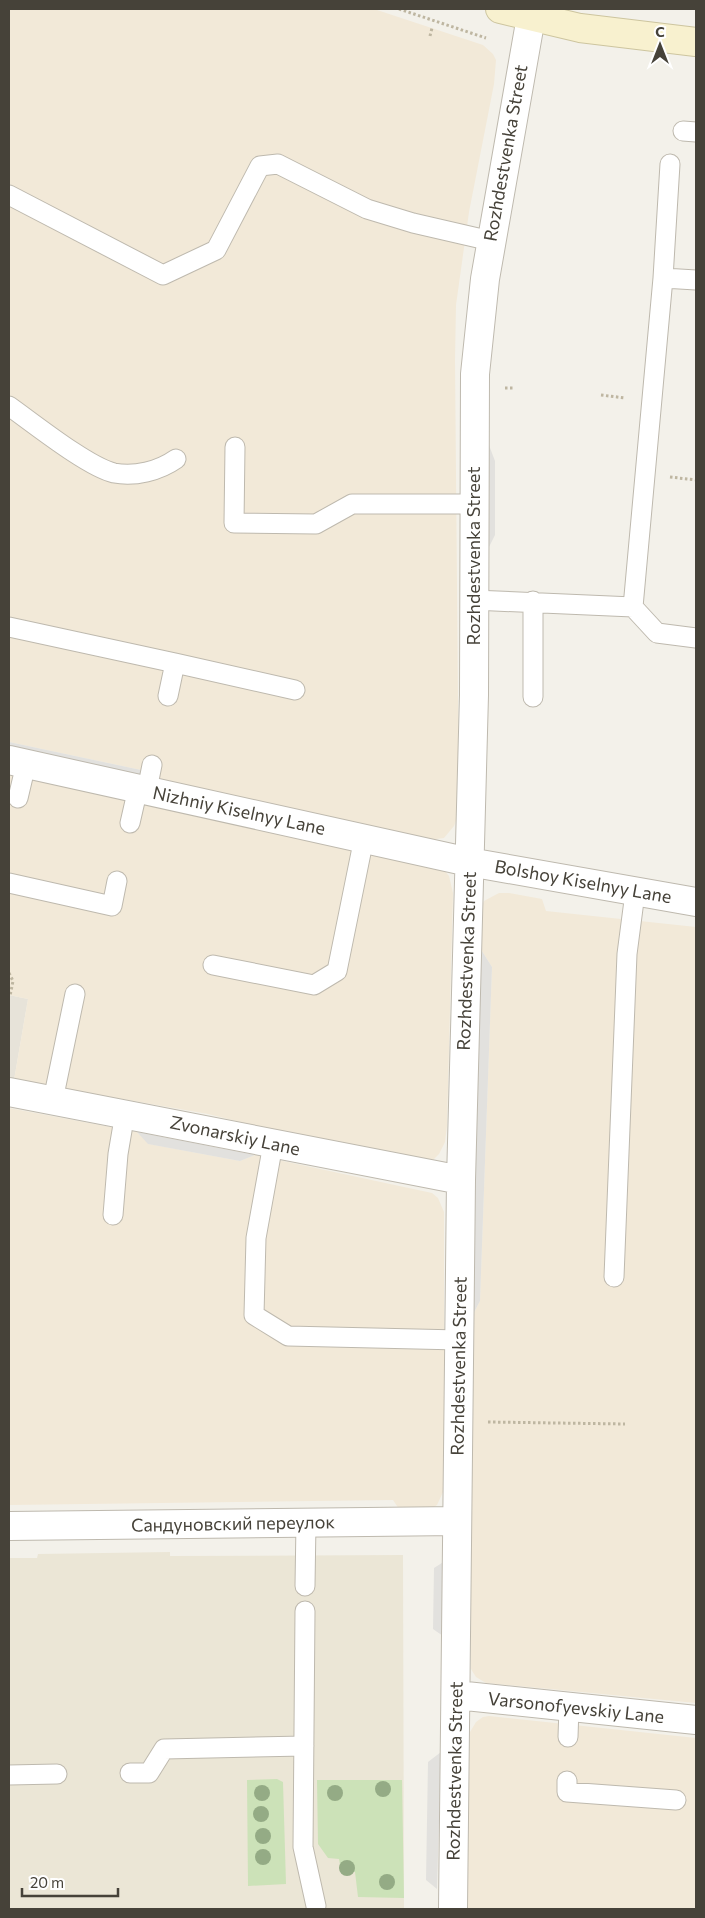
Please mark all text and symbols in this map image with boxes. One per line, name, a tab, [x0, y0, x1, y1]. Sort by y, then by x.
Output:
north arrow	[635, 20, 685, 70]
text: С	[655, 23, 665, 40]
street label: Rozhdestvenka Street	[479, 63, 531, 243]
street label: Rozhdestvenka Street	[462, 466, 484, 646]
street label: Nizhniy Kiselnyy Lane	[151, 781, 327, 839]
street label: Bolshoy Kiselnyy Lane	[493, 855, 673, 907]
street label: Rozhdestvenka Street	[452, 871, 480, 1051]
street label: Zvonarskiy Lane	[168, 1110, 302, 1160]
street label: Rozhdestvenka Street	[445, 1276, 471, 1456]
street label: Сандуновский переулок	[131, 1510, 335, 1536]
street label: Rozhdestvenka Street	[441, 1681, 467, 1861]
street label: Varsonofyevskiy Lane	[487, 1687, 665, 1727]
scale bar	[22, 1866, 119, 1898]
text: 20 m	[30, 1873, 64, 1891]

